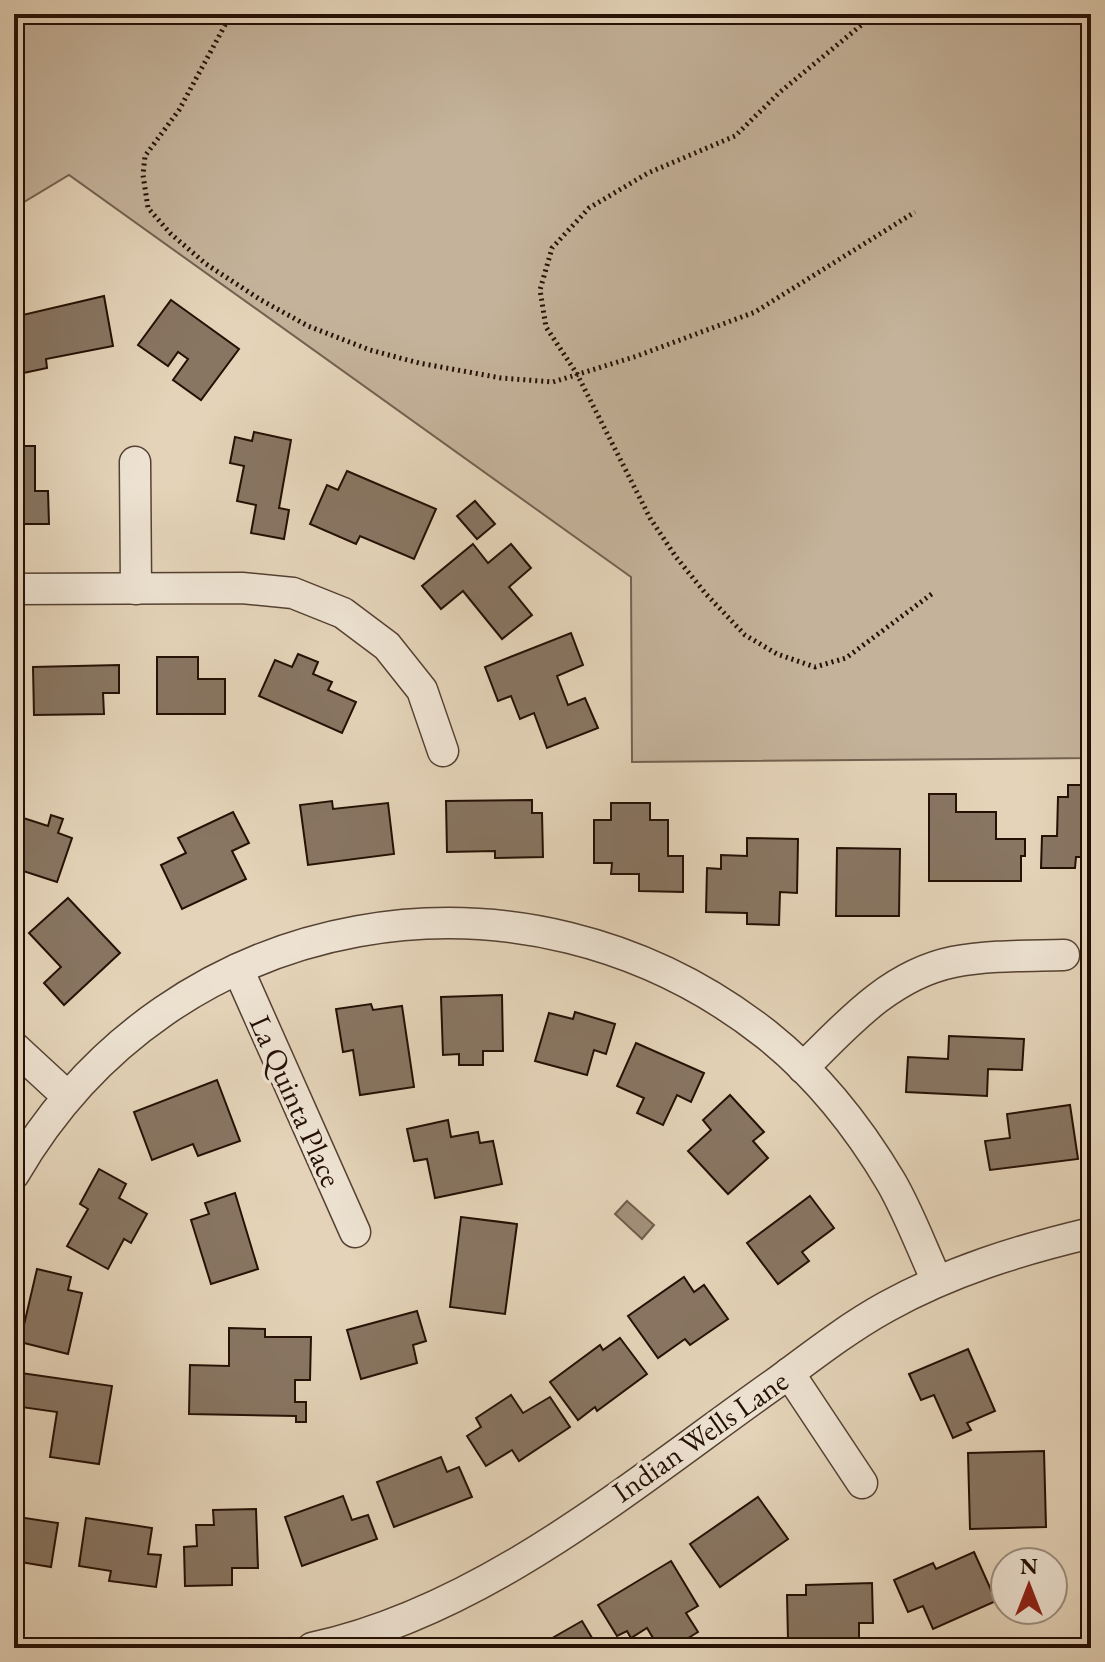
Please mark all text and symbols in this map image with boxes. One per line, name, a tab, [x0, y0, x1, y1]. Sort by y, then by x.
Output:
street label: La Quinta Place	[241, 1009, 351, 1193]
street label: Indian Wells Lane	[605, 1361, 795, 1511]
north arrow	[989, 1546, 1069, 1626]
text: N	[1020, 1552, 1038, 1581]

